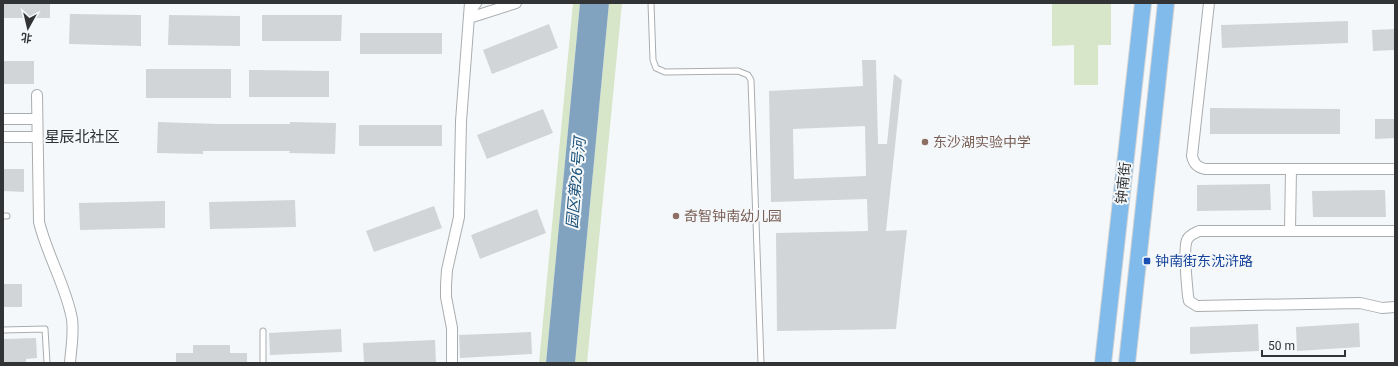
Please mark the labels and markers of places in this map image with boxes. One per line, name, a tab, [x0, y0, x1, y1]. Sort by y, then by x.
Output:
place label: 东沙湖实验中学	[933, 134, 1031, 150]
marker: 东沙湖实验中学	[920, 137, 930, 147]
place label: 奇智钟南幼儿园	[684, 208, 782, 224]
marker: 奇智钟南幼儿园	[671, 211, 681, 221]
place label: 钟南街东沈浒路	[1155, 253, 1253, 269]
marker: 钟南街东沈浒路	[1142, 256, 1152, 266]

